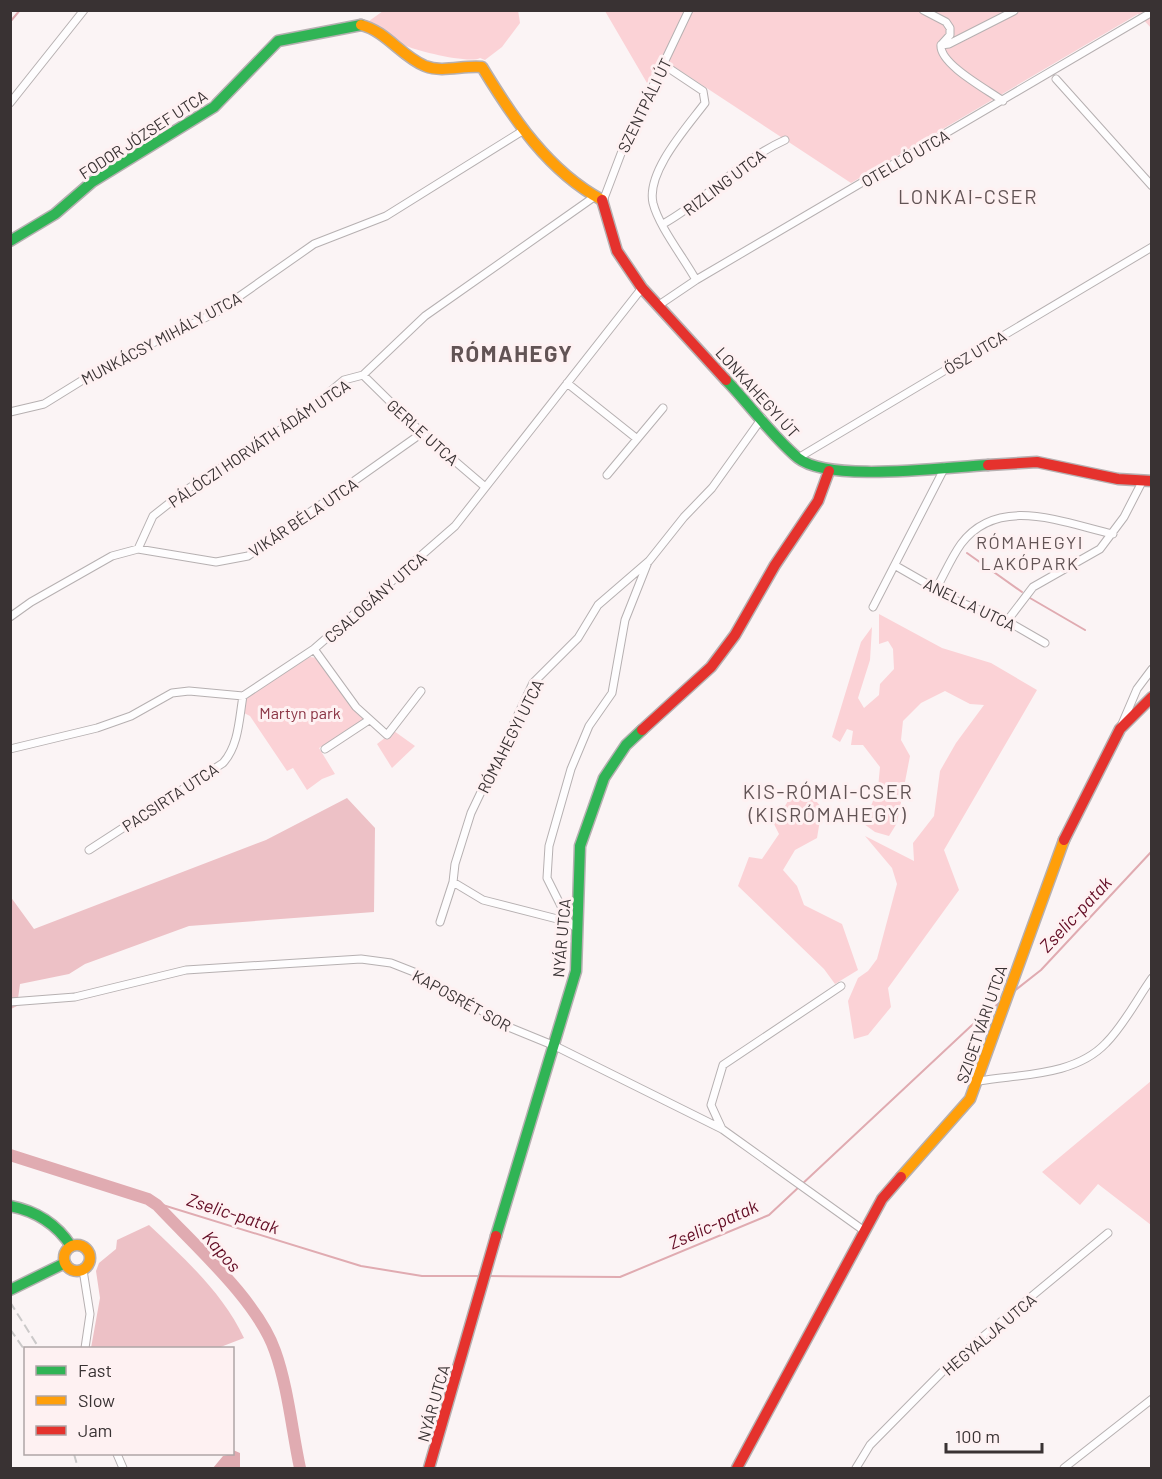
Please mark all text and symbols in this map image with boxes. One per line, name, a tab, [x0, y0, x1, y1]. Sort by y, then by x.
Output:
street label: SZENTPÁLI ÚT	[613, 55, 675, 155]
street label: FODOR JÓZSEF UTCA	[75, 85, 211, 183]
street label: OTELLÓ UTCA	[858, 125, 952, 191]
street label: RIZLING UTCA	[679, 145, 769, 219]
district label: LONKAI-CSER	[898, 184, 1038, 208]
street label: MUNKÁCSY MIHÁLY UTCA	[78, 288, 244, 388]
street label: ŐSZ UTCA	[940, 326, 1010, 378]
district label: RÓMAHEGY	[451, 340, 573, 366]
street label: LONKAHEGYI ÚT	[712, 343, 804, 441]
street label: PÁLÓCZI HORVÁTH ÁDÁM UTCA	[165, 375, 354, 511]
street label: GERLE UTCA	[383, 395, 463, 469]
street label: VIKÁR BÉLA UTCA	[245, 473, 361, 560]
district label: RÓMAHEGYI LAKÓPARK	[976, 531, 1084, 574]
street label: CSALOGÁNY UTCA	[320, 548, 430, 646]
street label: ANELLA UTCA	[921, 574, 1019, 635]
street label: RÓMAHEGYI UTCA	[473, 676, 547, 796]
park label: Martyn park	[259, 703, 341, 722]
street label: PACSIRTA UTCA	[118, 759, 222, 835]
district label: KIS-RÓMAI-CSER (KISRÓMAHEGY)	[743, 779, 913, 826]
water label: Zselic-patak	[1034, 871, 1116, 956]
street label: NYÁR UTCA	[548, 897, 574, 978]
street label: SZIGETVÁRI UTCA	[952, 962, 1010, 1086]
street label: KAPOSRÉT SOR	[409, 965, 515, 1035]
water label: Zselic-patak	[184, 1188, 282, 1238]
water label: Zselic-patak	[665, 1194, 761, 1253]
water label: Kapos	[198, 1226, 246, 1276]
street label: HEGYALJA UTCA	[938, 1289, 1040, 1379]
legend	[24, 1347, 234, 1455]
text: Fast	[78, 1359, 112, 1381]
street label: NYÁR UTCA	[413, 1362, 453, 1444]
text: Slow	[78, 1389, 115, 1411]
scale bar	[946, 1416, 1042, 1454]
text: Jam	[78, 1419, 112, 1441]
text: 100 m	[955, 1425, 1000, 1447]

